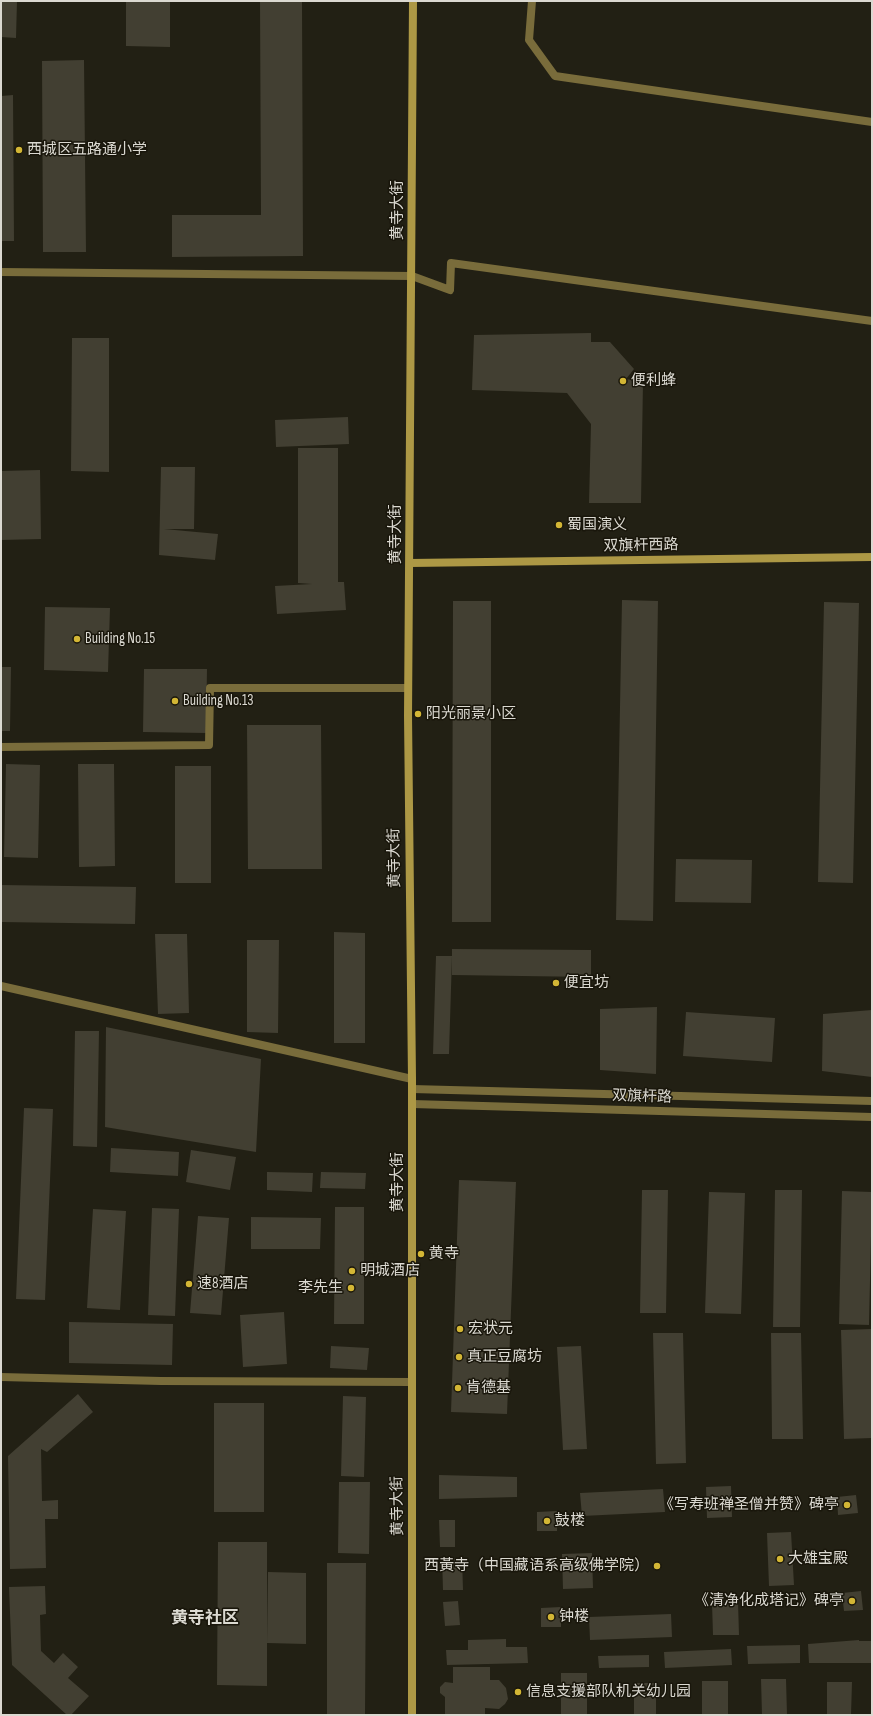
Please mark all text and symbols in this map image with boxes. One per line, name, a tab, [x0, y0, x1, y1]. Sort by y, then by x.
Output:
place label: 西城区五路通小学	[27, 141, 147, 159]
marker: 西城区五路通小学	[14, 145, 24, 155]
street label: 黄寺大街	[389, 180, 407, 240]
place label: 便利蜂	[631, 372, 676, 390]
marker: 便利蜂	[618, 376, 628, 386]
street label: 黄寺大街	[387, 504, 405, 564]
place label: 蜀国演义	[567, 516, 627, 534]
marker: 蜀国演义	[554, 520, 564, 530]
street label: 双旗杆西路	[603, 536, 679, 556]
place label: Building No.15	[85, 630, 155, 648]
marker: Building No.15	[72, 634, 82, 644]
place label: Building No.13	[183, 692, 254, 710]
marker: Building No.13	[170, 696, 180, 706]
place label: 阳光丽景小区	[426, 705, 516, 723]
marker: 阳光丽景小区	[413, 709, 423, 719]
street label: 黄寺大街	[385, 828, 405, 888]
place label: 便宜坊	[564, 974, 609, 992]
marker: 便宜坊	[551, 978, 561, 988]
street label: 双旗杆路	[612, 1087, 672, 1107]
street label: 黄寺大街	[389, 1152, 407, 1212]
place label: 黄寺	[429, 1245, 459, 1263]
marker: 黄寺	[416, 1249, 426, 1259]
place label: 明城酒店	[360, 1262, 420, 1280]
marker: 明城酒店	[347, 1266, 357, 1276]
place label: 速8酒店	[197, 1275, 249, 1293]
marker: 速8酒店	[184, 1279, 194, 1289]
place label: 李先生	[298, 1279, 343, 1297]
marker: 李先生	[346, 1283, 356, 1293]
place label: 宏状元	[468, 1320, 513, 1338]
marker: 宏状元	[455, 1324, 465, 1334]
place label: 真正豆腐坊	[467, 1348, 542, 1366]
marker: 真正豆腐坊	[454, 1352, 464, 1362]
place label: 肯德基	[466, 1379, 511, 1397]
marker: 肯德基	[453, 1383, 463, 1393]
street label: 黄寺大街	[388, 1476, 408, 1536]
place label: 《写寿班禅圣僧并赞》碑亭	[659, 1496, 839, 1514]
marker: 《写寿班禅圣僧并赞》碑亭	[842, 1500, 852, 1510]
place label: 鼓楼	[555, 1512, 585, 1530]
marker: 鼓楼	[542, 1516, 552, 1526]
place label: 大雄宝殿	[788, 1550, 848, 1568]
marker: 大雄宝殿	[775, 1554, 785, 1564]
place label: 西黃寺（中国藏语系高级佛学院）	[424, 1557, 649, 1575]
marker: 西黃寺（中国藏语系高级佛学院）	[652, 1561, 662, 1571]
place label: 《清净化成塔记》碑亭	[694, 1592, 844, 1610]
marker: 《清净化成塔记》碑亭	[847, 1596, 857, 1606]
place label: 钟楼	[559, 1608, 589, 1626]
district label: 黄寺社区	[171, 1609, 239, 1629]
marker: 钟楼	[546, 1612, 556, 1622]
place label: 信息支援部队机关幼儿园	[526, 1683, 691, 1701]
marker: 信息支援部队机关幼儿园	[513, 1687, 523, 1697]

